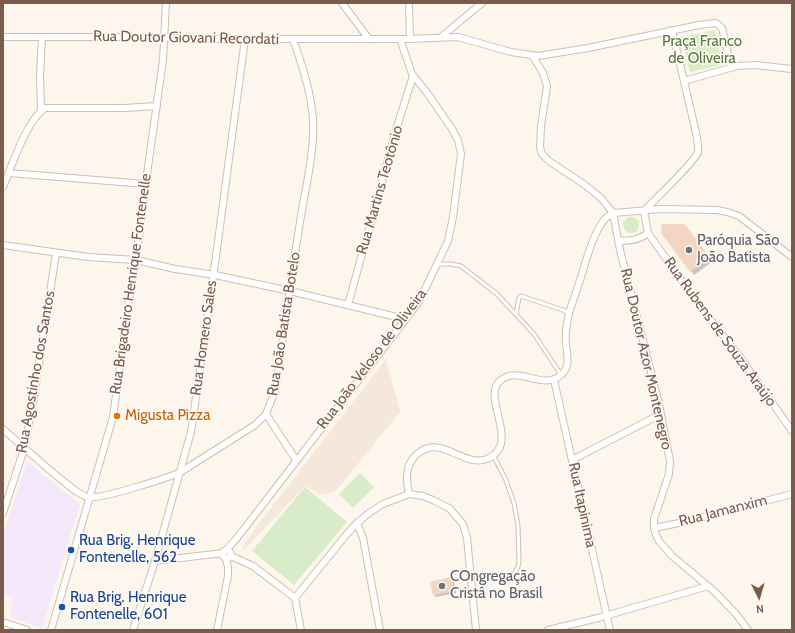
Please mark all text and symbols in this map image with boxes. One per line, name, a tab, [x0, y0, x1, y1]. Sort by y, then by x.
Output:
street label: Rua Doutor Giovani Recordati	[93, 27, 279, 49]
park label: Praça Franco de Oliveira	[662, 33, 742, 68]
street label: Rua Martins Teotônio	[353, 123, 407, 257]
street label: Rua Brigadeiro Henrique Fontenelle	[107, 172, 155, 396]
place label: Paróquia São João Batista	[697, 232, 780, 267]
marker: Paróquia São João Batista	[684, 245, 694, 255]
street label: Rua João Batista Botelo	[264, 251, 304, 397]
street label: Rua Rubens de Souza Araújo	[660, 254, 780, 410]
street label: Rua Doutor Azor Montenegro	[616, 267, 676, 451]
street label: Rua Homero Sales	[187, 279, 221, 397]
street label: Rua João Veloso de Oliveira	[313, 285, 431, 433]
street label: Rua Agostinho dos Santos	[13, 289, 59, 455]
place label: Migusta Pizza	[125, 407, 210, 425]
marker: Migusta Pizza	[112, 411, 122, 421]
street label: Rua Itapinima	[564, 461, 600, 549]
street label: Rua Jamanxim	[677, 491, 769, 531]
place label: Rua Brig. Henrique Fontenelle, 562	[79, 532, 195, 567]
marker: Rua Brig. Henrique Fontenelle, 562	[66, 545, 76, 555]
place label: COngregação Cristâ no Brasil	[450, 568, 543, 603]
north arrow	[739, 577, 779, 617]
marker: COngregação Cristâ no Brasil	[437, 581, 447, 591]
place label: Rua Brig. Henrique Fontenelle, 601	[70, 589, 186, 624]
marker: Rua Brig. Henrique Fontenelle, 601	[57, 602, 67, 612]
text: N	[756, 602, 765, 616]

